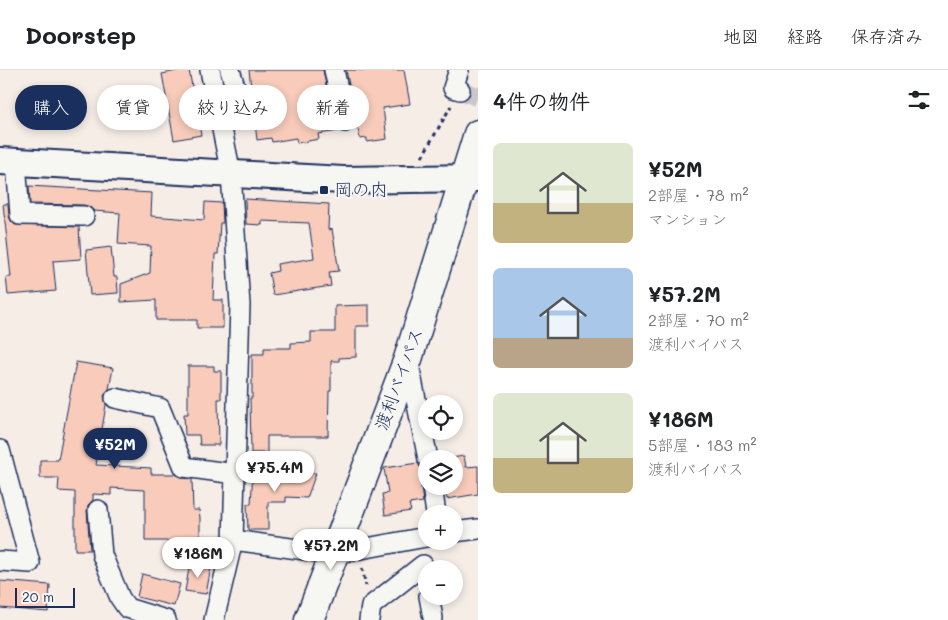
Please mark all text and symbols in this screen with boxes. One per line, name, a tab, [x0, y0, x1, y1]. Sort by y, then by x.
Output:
text: Doorstep	[25, 19, 136, 50]
text: 地図	[723, 24, 759, 48]
text: 経路	[787, 24, 823, 48]
text: 保存済み	[851, 24, 923, 48]
chip: 購入	[15, 85, 87, 130]
chip: 賃貸	[97, 85, 169, 130]
chip: 絞り込み	[179, 85, 287, 130]
chip: 新着	[297, 85, 369, 130]
icon: filters	[905, 86, 933, 114]
text: 4件の物件	[493, 87, 590, 114]
text: ¥52M	[648, 155, 703, 182]
icon: home	[533, 163, 593, 223]
place label: 岡の内	[334, 177, 388, 201]
marker: 岡の内	[318, 184, 330, 196]
text: 2部屋 · 78 m²	[648, 184, 749, 205]
text: マンション	[648, 208, 727, 229]
text: ¥57.2M	[648, 280, 721, 307]
icon: home	[533, 288, 593, 348]
text: 2部屋 · 70 m²	[648, 309, 749, 330]
street label: 渡利バイパス	[368, 324, 428, 433]
text: 渡利バイパス	[648, 333, 744, 354]
map controls	[418, 395, 463, 605]
button: locate	[418, 395, 463, 440]
text: ¥186M	[648, 405, 714, 432]
icon: home	[533, 413, 593, 473]
pin: ¥52M	[85, 428, 145, 470]
text: ¥52M	[94, 433, 136, 454]
text: 5部屋 · 183 m²	[648, 434, 757, 455]
pin: ¥75.4M	[234, 450, 316, 493]
button: layers	[418, 450, 463, 495]
text: ¥75.4M	[247, 456, 303, 477]
text: 渡利バイパス	[648, 458, 744, 479]
button: +	[418, 505, 463, 550]
pin: ¥57.2M	[290, 528, 372, 571]
text: ¥57.2M	[303, 534, 359, 555]
pin: ¥186M	[163, 536, 233, 579]
text: ¥186M	[173, 542, 223, 563]
button: −	[418, 560, 463, 605]
scale bar	[15, 585, 75, 608]
text: 20 m	[22, 587, 54, 606]

